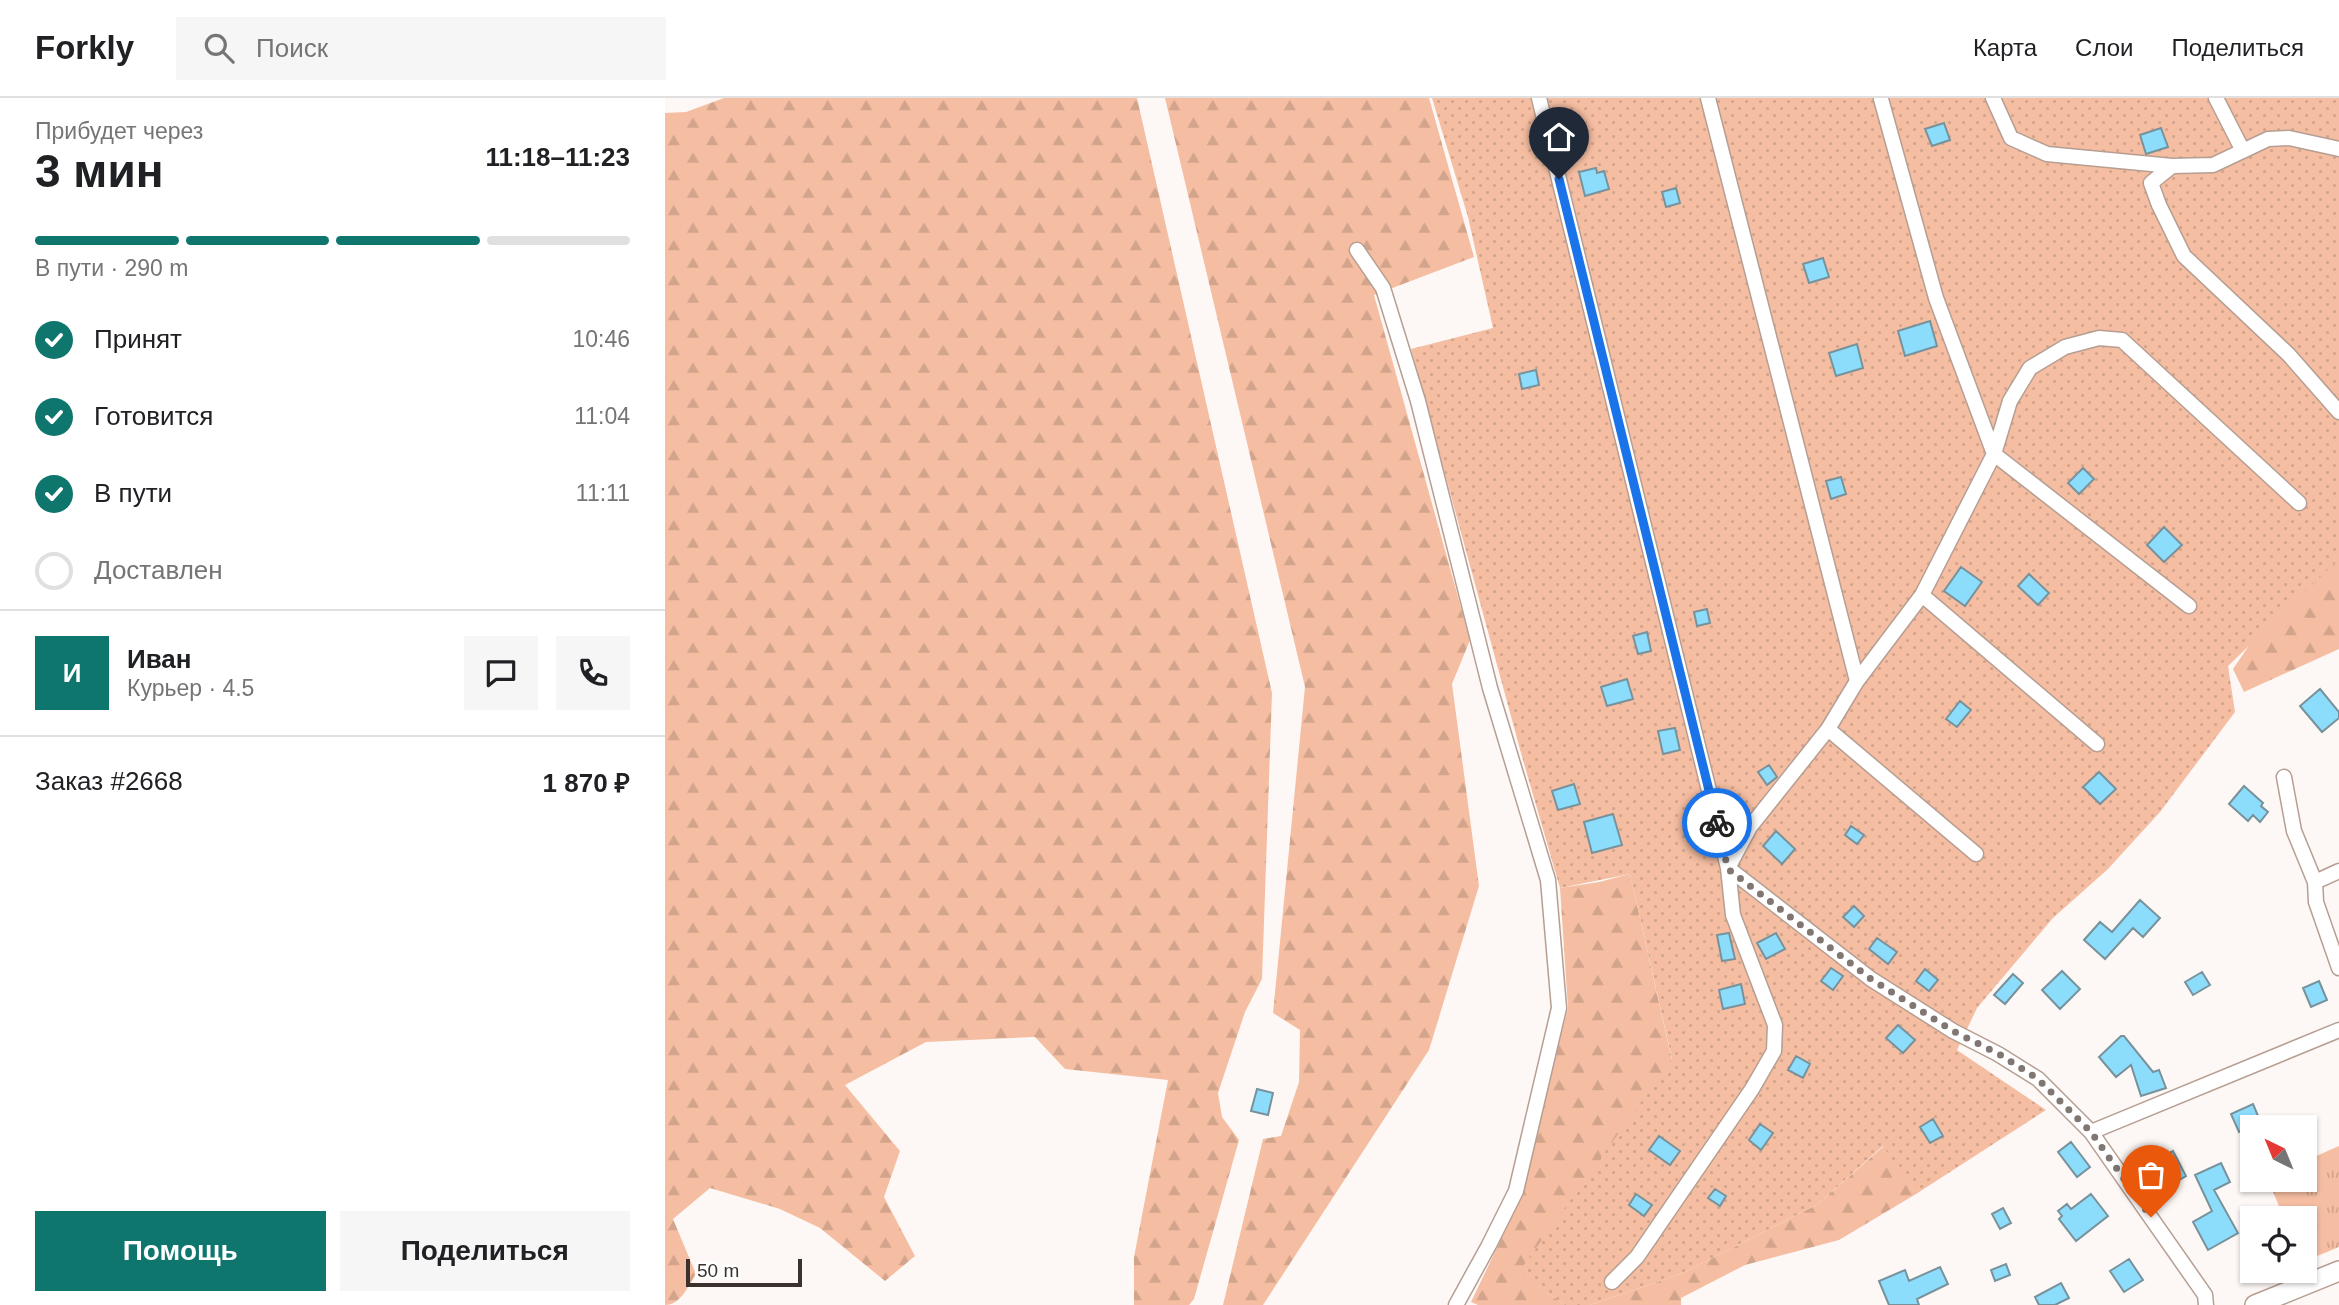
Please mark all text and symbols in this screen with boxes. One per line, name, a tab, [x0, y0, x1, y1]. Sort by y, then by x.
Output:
search box	[176, 17, 666, 80]
text: Forkly	[35, 29, 134, 66]
icon: search	[200, 29, 238, 67]
text: Поиск	[256, 33, 328, 63]
text: Карта	[1973, 34, 2037, 61]
text: Слои	[2075, 34, 2133, 61]
text: Поделиться	[2171, 34, 2304, 61]
pin	[1529, 107, 1589, 179]
text: Прибудет через	[35, 118, 203, 144]
icon: home	[1540, 118, 1578, 156]
text: 11:18–11:23	[485, 142, 630, 172]
text: 3 мин	[35, 145, 163, 197]
text: В пути · 290 m	[35, 255, 188, 281]
icon: check	[35, 321, 73, 359]
text: Принят	[94, 324, 182, 354]
text: 10:46	[572, 326, 630, 352]
icon: check	[35, 398, 73, 436]
text: Готовится	[94, 401, 213, 431]
text: 11:04	[574, 403, 630, 429]
icon: check	[35, 475, 73, 513]
text: В пути	[94, 478, 172, 508]
text: 11:11	[576, 480, 630, 506]
text: Доставлен	[94, 555, 223, 585]
button: chat	[464, 636, 538, 710]
button: phone	[556, 636, 630, 710]
text: Иван	[127, 644, 192, 674]
text: И	[63, 658, 81, 688]
text: Курьер · 4.5	[127, 675, 254, 701]
text: Заказ #2668	[35, 766, 183, 796]
text: 1 870 ₽	[543, 768, 630, 798]
courier	[1682, 788, 1752, 858]
icon: bike	[1698, 804, 1736, 842]
north arrow	[2240, 1115, 2317, 1192]
map controls	[2240, 1115, 2317, 1283]
pin	[2121, 1145, 2181, 1217]
icon: bag	[2132, 1156, 2170, 1194]
button: locate	[2240, 1206, 2317, 1283]
button: Помощь	[35, 1211, 326, 1291]
button: Поделиться	[340, 1211, 630, 1291]
scale bar	[686, 1256, 801, 1288]
text: 50 m	[697, 1260, 739, 1281]

